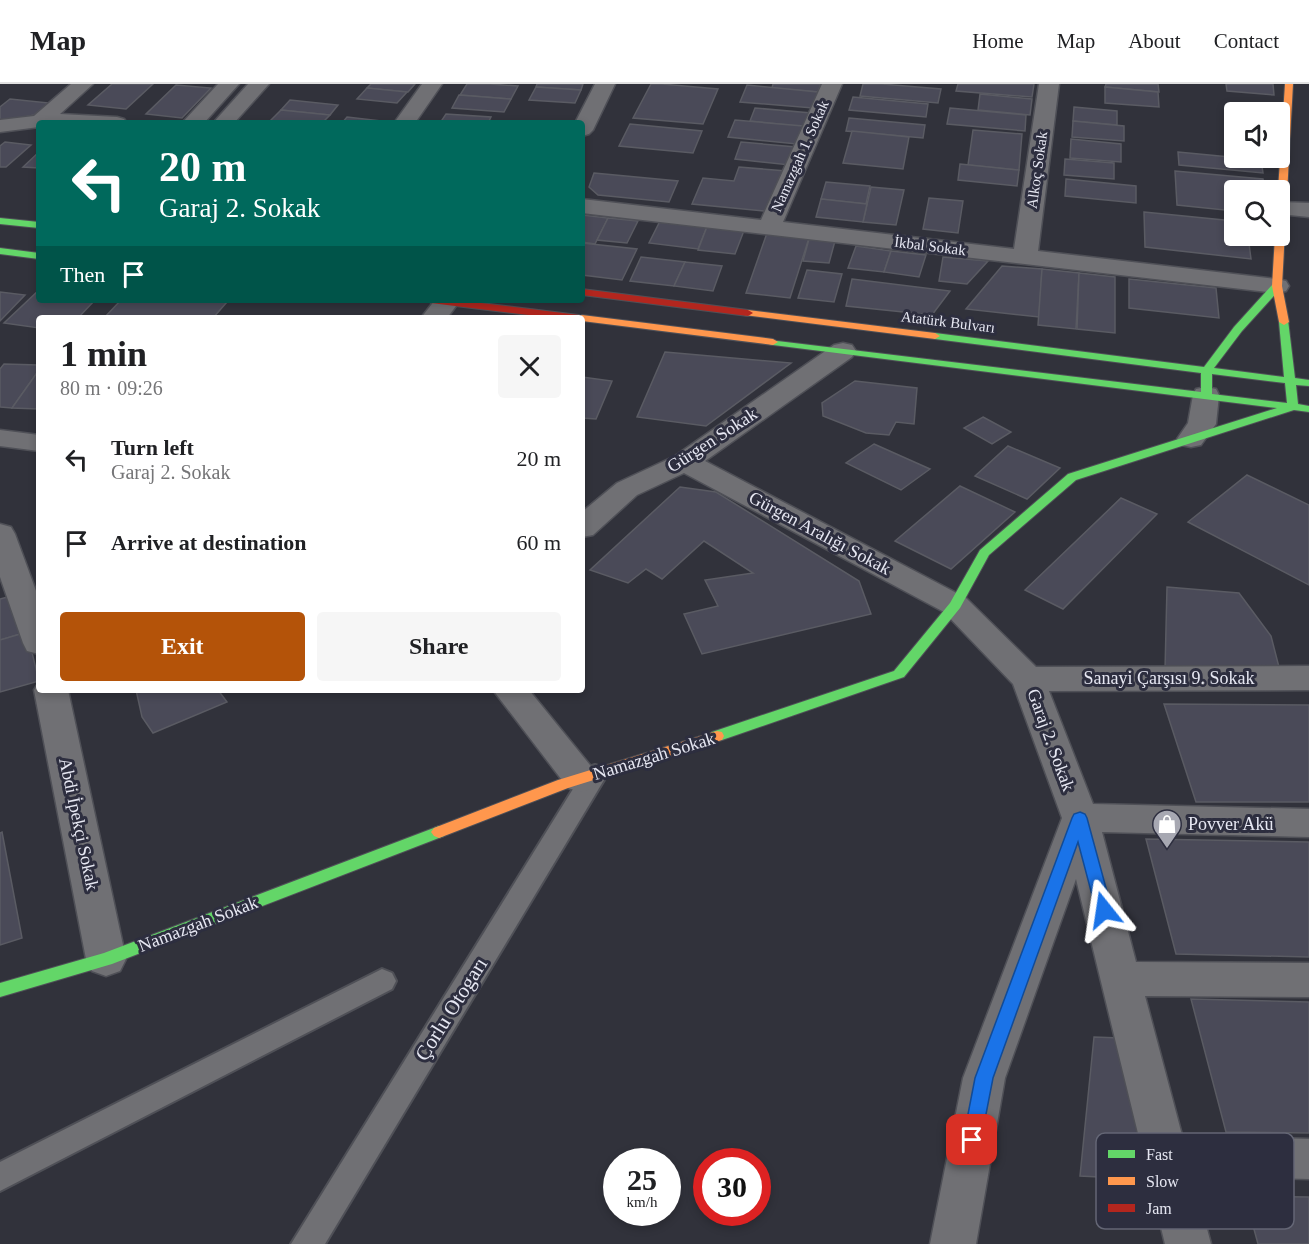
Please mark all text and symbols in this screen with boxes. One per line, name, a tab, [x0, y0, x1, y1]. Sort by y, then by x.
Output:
text: Map	[30, 25, 86, 56]
text: Home	[972, 29, 1024, 53]
text: Map	[1057, 29, 1095, 53]
text: About	[1128, 29, 1181, 53]
text: Contact	[1214, 29, 1279, 53]
street label: Namazgah 1. Sokak	[768, 97, 832, 214]
map controls	[1224, 102, 1290, 246]
button: sound	[1224, 102, 1290, 168]
street label: Alkoç Sokak	[1024, 130, 1050, 210]
icon: left	[60, 144, 138, 222]
text: 20 m	[159, 144, 247, 190]
button: search	[1224, 180, 1290, 246]
text: Garaj 2. Sokak	[159, 193, 320, 223]
street label: İkbal Sokak	[893, 234, 967, 258]
icon: arrive	[117, 258, 150, 291]
text: Then	[60, 262, 105, 287]
street label: Atatürk Bulvarı	[900, 308, 996, 336]
text: 1 min	[60, 334, 147, 374]
button: close	[498, 335, 561, 398]
text: 80 m · 09:26	[60, 377, 163, 399]
street label: Gürgen Sokak	[663, 404, 761, 476]
text: Turn left	[111, 435, 194, 460]
icon: left	[60, 443, 93, 476]
text: 20 m	[516, 446, 561, 471]
text: Garaj 2. Sokak	[111, 461, 230, 483]
street label: Gürgen Aralığı Sokak	[746, 487, 894, 579]
icon: arrive	[60, 527, 93, 560]
text: Arrive at destination	[111, 530, 307, 555]
text: 60 m	[516, 530, 561, 555]
button: Exit	[60, 612, 305, 681]
button: Share	[317, 612, 561, 681]
street label: Sanayi Çarşısı 9. Sokak	[1084, 668, 1255, 688]
street label: Garaj 2. Sokak	[1023, 686, 1079, 794]
street label: Namazgah Sokak	[591, 728, 717, 784]
street label: Abdi İpekçi Sokak	[55, 756, 103, 892]
shop icon: Povver Akü	[1151, 808, 1183, 850]
place label: Povver Akü	[1188, 814, 1274, 834]
position arrow	[1072, 878, 1136, 942]
street label: Namazgah Sokak	[135, 892, 261, 956]
street label: Çorlu Otogarı	[410, 953, 492, 1065]
pin	[946, 1114, 997, 1165]
icon: arrive	[955, 1123, 988, 1156]
legend	[1096, 1133, 1294, 1229]
text: Fast	[1146, 1146, 1173, 1163]
speed limit sign: 30	[693, 1148, 771, 1226]
text: 25	[627, 1163, 657, 1196]
text: Slow	[1146, 1173, 1179, 1190]
text: km/h	[627, 1194, 657, 1210]
text: Jam	[1146, 1200, 1172, 1217]

